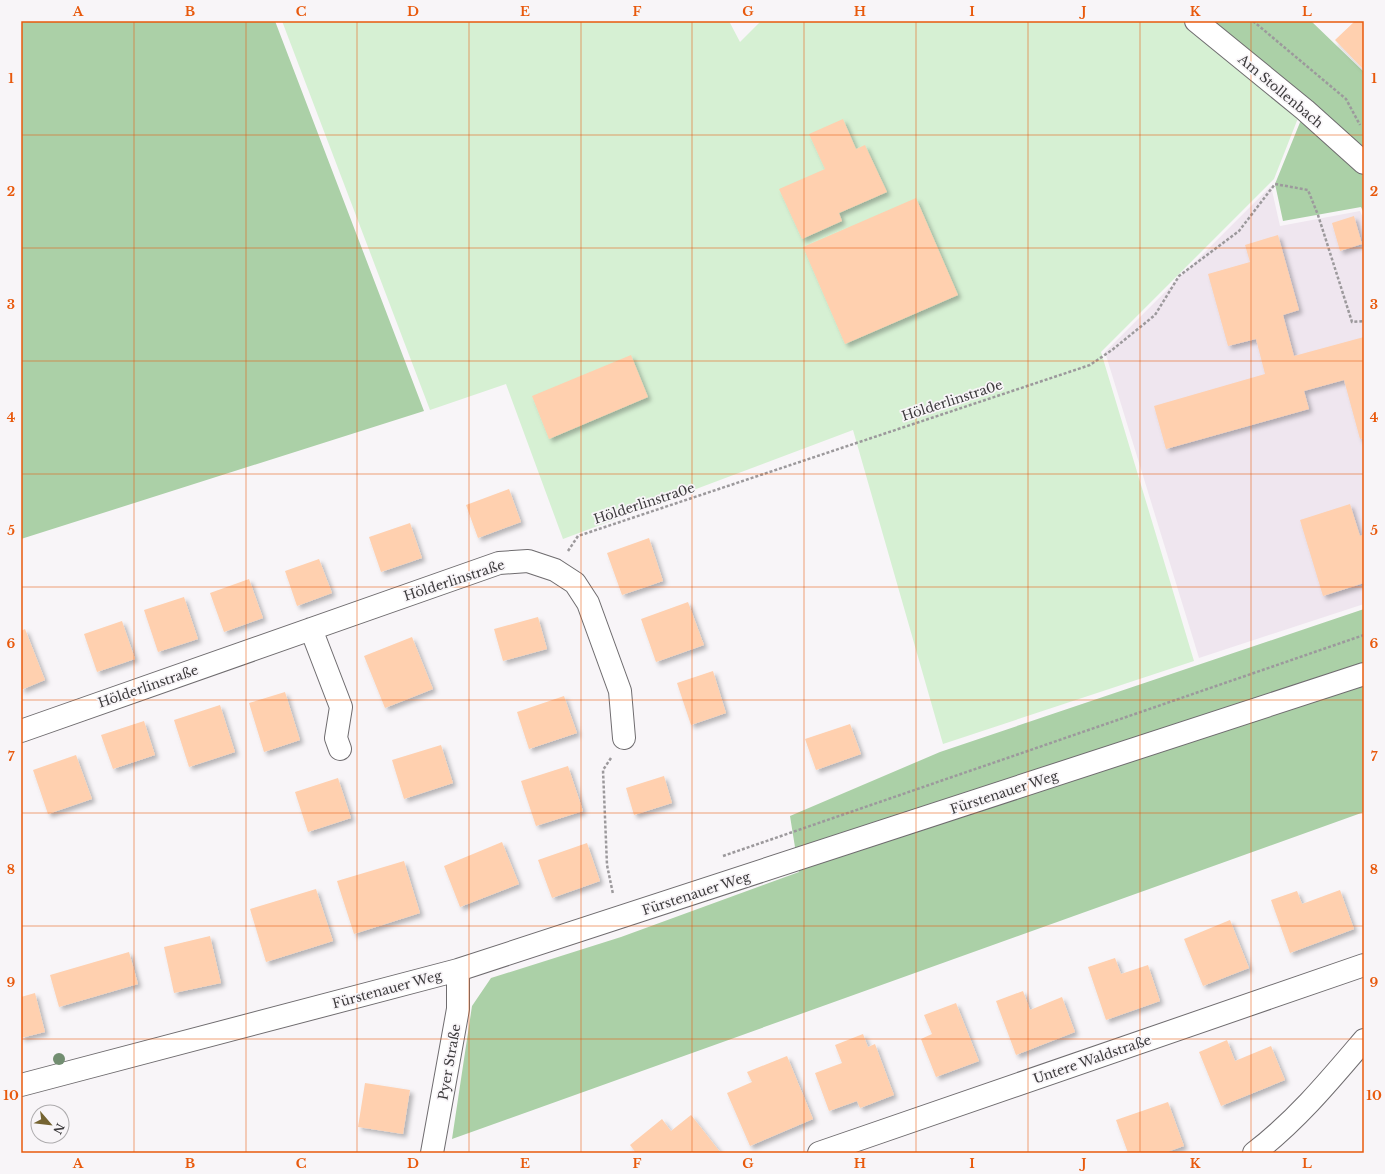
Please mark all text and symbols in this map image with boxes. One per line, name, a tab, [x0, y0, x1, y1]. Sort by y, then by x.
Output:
text: A	[72, 3, 84, 20]
text: B	[185, 3, 195, 20]
text: C	[296, 3, 307, 20]
text: D	[407, 3, 419, 20]
text: E	[520, 3, 530, 20]
text: F	[633, 3, 642, 20]
text: G	[742, 3, 754, 20]
text: H	[854, 3, 866, 20]
text: I	[969, 3, 975, 20]
text: J	[1078, 3, 1087, 20]
text: K	[1190, 3, 1201, 20]
text: L	[1302, 3, 1312, 20]
street label: Am Stollenbach	[1234, 50, 1327, 132]
text: 1	[8, 70, 14, 87]
text: 1	[1371, 70, 1377, 87]
text: 2	[7, 183, 15, 200]
text: 2	[1370, 183, 1378, 200]
text: 3	[7, 296, 15, 313]
text: 3	[1370, 296, 1378, 313]
street label: Hölderlinstra0e	[899, 376, 1005, 425]
text: 4	[7, 409, 16, 426]
text: 4	[1370, 409, 1379, 426]
street label: Hölderlinstra0e	[591, 479, 697, 528]
text: 5	[7, 522, 15, 539]
text: 5	[1370, 522, 1378, 539]
street label: Hölderlinstraße	[402, 556, 507, 605]
text: 6	[7, 635, 16, 652]
text: 6	[1370, 635, 1379, 652]
street label: Hölderlinstraße	[96, 661, 201, 712]
text: 7	[8, 748, 15, 765]
text: 7	[1371, 748, 1378, 765]
street label: Fürstenauer Weg	[948, 767, 1061, 818]
text: 8	[7, 861, 15, 878]
text: 8	[1370, 861, 1378, 878]
street label: Fürstenauer Weg	[640, 868, 753, 919]
street label: Fürstenauer Weg	[330, 967, 444, 1012]
text: 9	[7, 974, 16, 991]
text: 9	[1370, 974, 1379, 991]
street label: Pyer Straße	[434, 1023, 465, 1101]
street label: Untere Waldstraße	[1031, 1031, 1153, 1088]
text: 10	[3, 1087, 19, 1104]
text: 10	[1366, 1087, 1382, 1104]
north arrow	[30, 1104, 70, 1144]
text: N	[50, 1121, 67, 1137]
text: A	[72, 1155, 84, 1172]
text: B	[185, 1155, 195, 1172]
text: C	[296, 1155, 307, 1172]
text: D	[407, 1155, 419, 1172]
text: E	[520, 1155, 530, 1172]
text: F	[633, 1155, 642, 1172]
text: G	[742, 1155, 754, 1172]
text: H	[854, 1155, 866, 1172]
text: I	[969, 1155, 975, 1172]
text: J	[1078, 1155, 1087, 1172]
text: K	[1190, 1155, 1201, 1172]
text: L	[1302, 1155, 1312, 1172]

